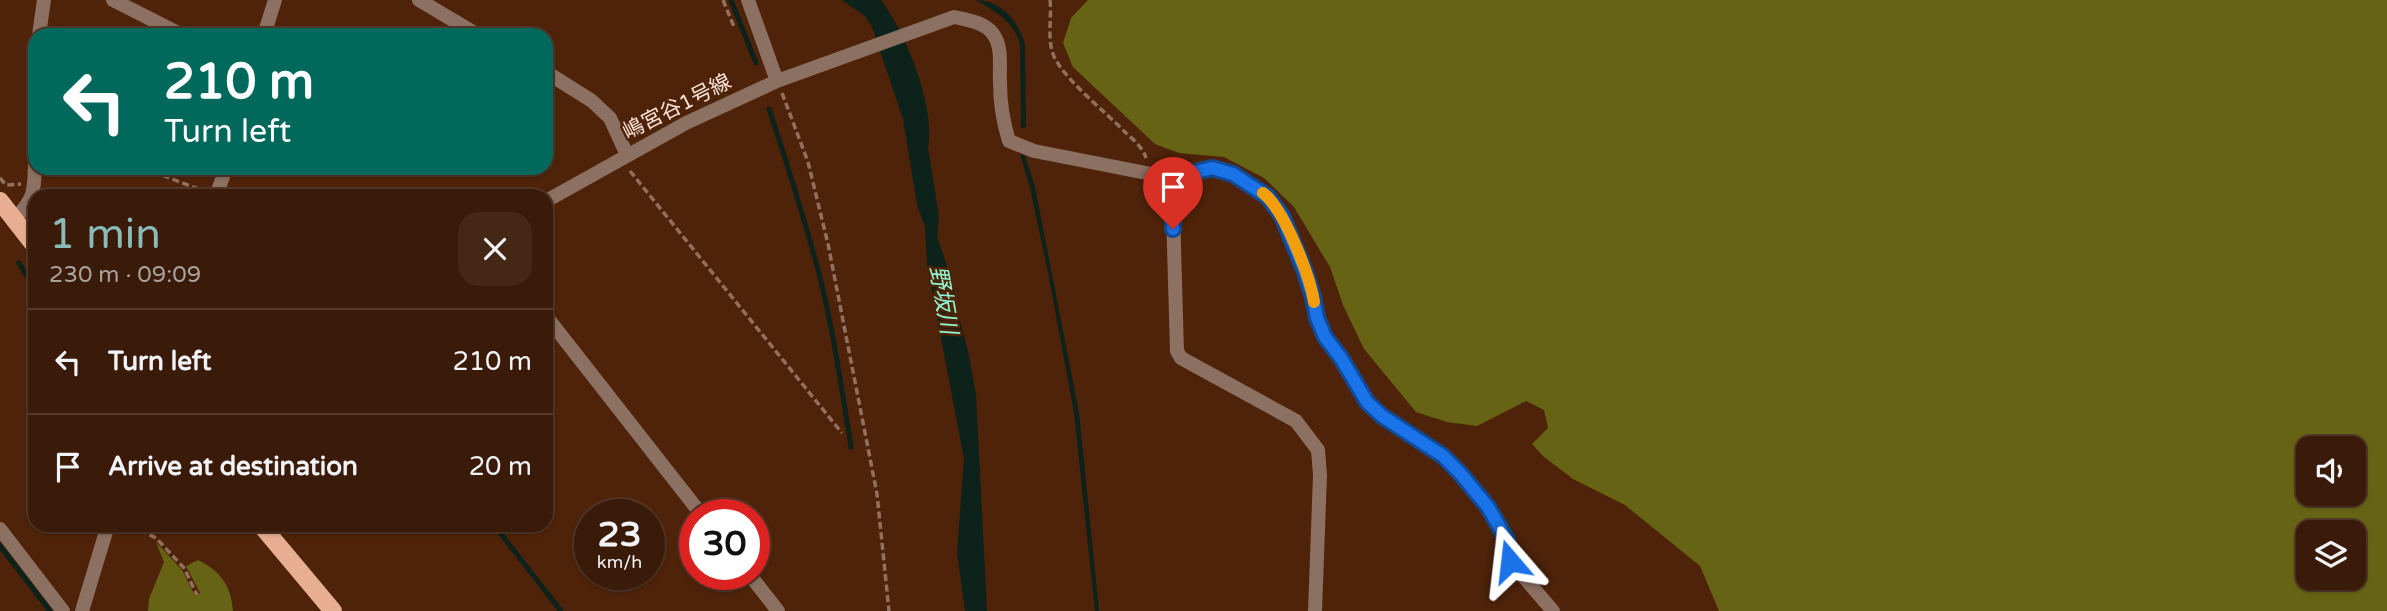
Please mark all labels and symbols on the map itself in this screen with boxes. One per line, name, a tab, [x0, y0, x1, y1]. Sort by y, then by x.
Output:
street label: 嶋宮谷1号線	[619, 69, 735, 145]
pin	[1143, 157, 1203, 229]
water label: 野坂川	[923, 264, 963, 339]
speed limit sign: 30	[679, 499, 770, 590]
position arrow	[1473, 524, 1547, 598]

